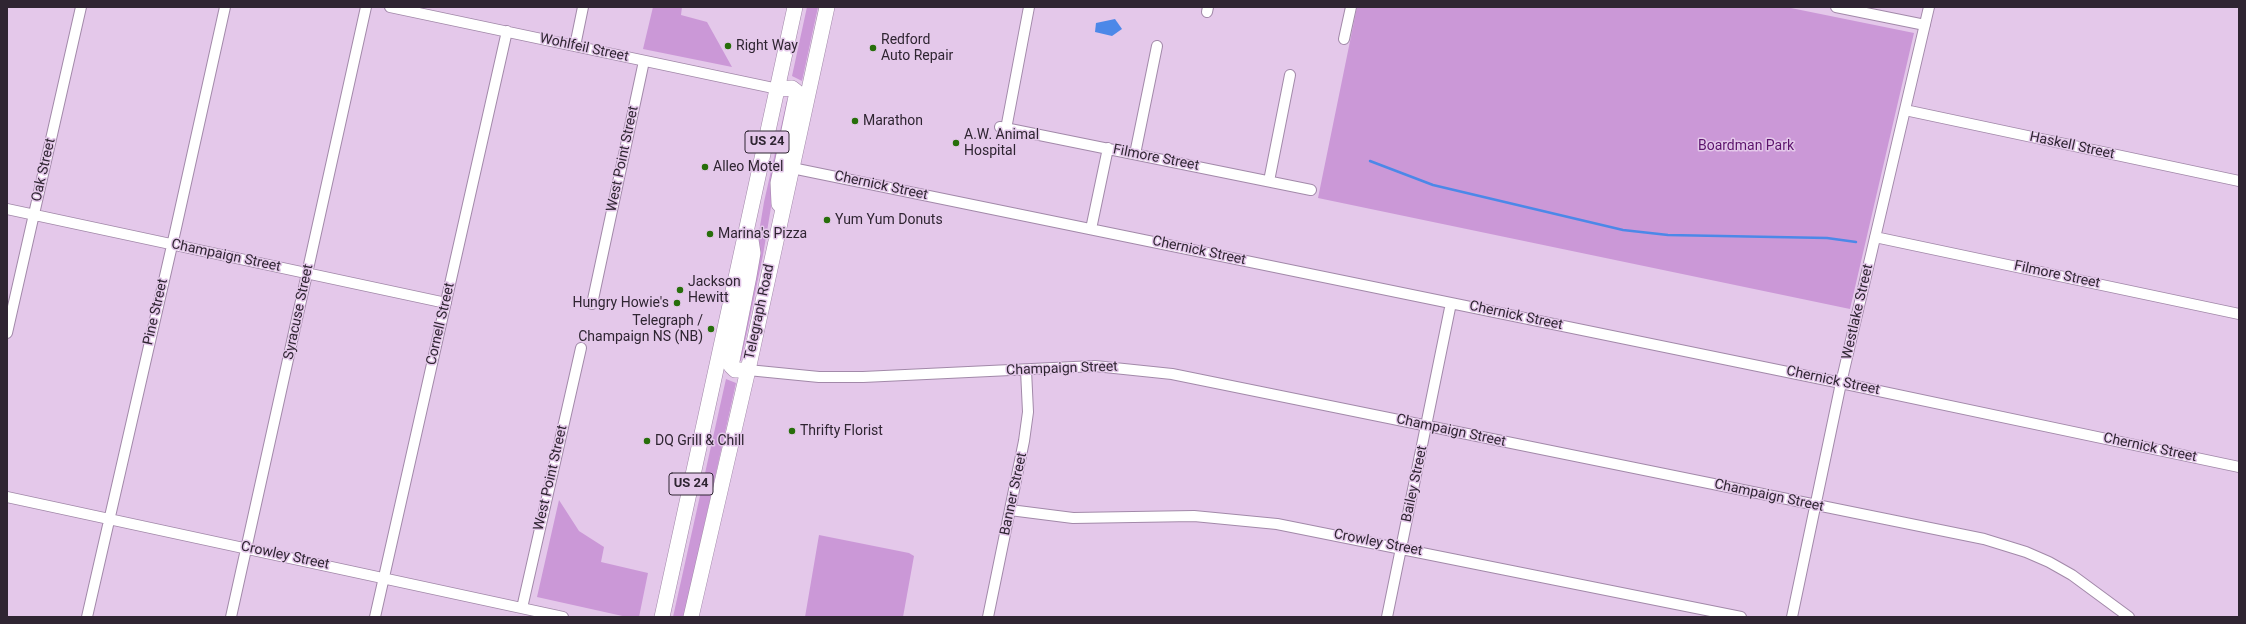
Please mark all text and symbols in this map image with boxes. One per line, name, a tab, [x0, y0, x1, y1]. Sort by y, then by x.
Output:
street label: Wohlfeil Street	[538, 30, 630, 66]
place label: Redford Auto Repair	[881, 32, 953, 64]
place label: Right Way	[736, 38, 798, 54]
marker: Right Way	[723, 41, 733, 51]
marker: Redford Auto Repair	[868, 43, 878, 53]
street label: West Point Street	[604, 105, 642, 213]
place label: Marathon	[863, 113, 923, 129]
marker: Marathon	[850, 116, 860, 126]
place label: A.W. Animal Hospital	[964, 127, 1039, 160]
street label: Haskell Street	[2028, 129, 2116, 163]
road number: US 24	[745, 131, 789, 153]
street label: Oak Street	[29, 137, 59, 203]
marker: A.W. Animal Hospital	[951, 138, 961, 148]
park label: Boardman Park	[1698, 138, 1794, 154]
street label: Filmore Street	[1112, 141, 1200, 175]
place label: Alleo Motel	[713, 159, 783, 175]
marker: Alleo Motel	[700, 162, 710, 172]
street label: Chernick Street	[833, 168, 929, 204]
place label: Yum Yum Donuts	[835, 212, 943, 228]
marker: Yum Yum Donuts	[822, 215, 832, 225]
place label: Marina's Pizza	[718, 226, 807, 242]
marker: Marina's Pizza	[705, 229, 715, 239]
street label: Chernick Street	[1151, 233, 1247, 269]
street label: Champaign Street	[170, 236, 282, 276]
street label: Filmore Street	[2013, 258, 2101, 292]
street label: Syracuse Street	[281, 263, 317, 361]
street label: Telegraph Road	[742, 263, 778, 361]
street label: Westlake Street	[1839, 263, 1877, 361]
place label: Jackson Hewitt	[688, 274, 741, 306]
street label: Pine Street	[140, 277, 172, 347]
street label: Cornell Street	[423, 281, 459, 367]
marker: Jackson Hewitt	[675, 285, 685, 295]
place label: Hungry Howie's	[572, 295, 669, 311]
marker: Hungry Howie's	[672, 298, 682, 308]
street label: Chernick Street	[1468, 298, 1564, 334]
place label: Telegraph / Champaign NS (NB)	[578, 313, 703, 346]
marker: Telegraph / Champaign NS (NB)	[706, 324, 716, 334]
street label: Champaign Street	[1006, 359, 1118, 379]
street label: Chernick Street	[1785, 363, 1881, 399]
street label: Champaign Street	[1395, 411, 1507, 451]
place label: Thrifty Florist	[800, 423, 883, 439]
street label: West Point Street	[531, 424, 571, 532]
marker: Thrifty Florist	[787, 426, 797, 436]
street label: Chernick Street	[2102, 430, 2198, 466]
place label: DQ Grill & Chill	[655, 433, 744, 449]
marker: DQ Grill & Chill	[642, 436, 652, 446]
street label: Bailey Street	[1399, 444, 1431, 524]
street label: Banner Street	[997, 451, 1031, 537]
road number: US 24	[669, 473, 713, 495]
street label: Champaign Street	[1713, 476, 1825, 516]
street label: Crowley Street	[1332, 526, 1424, 560]
street label: Crowley Street	[239, 538, 331, 574]

